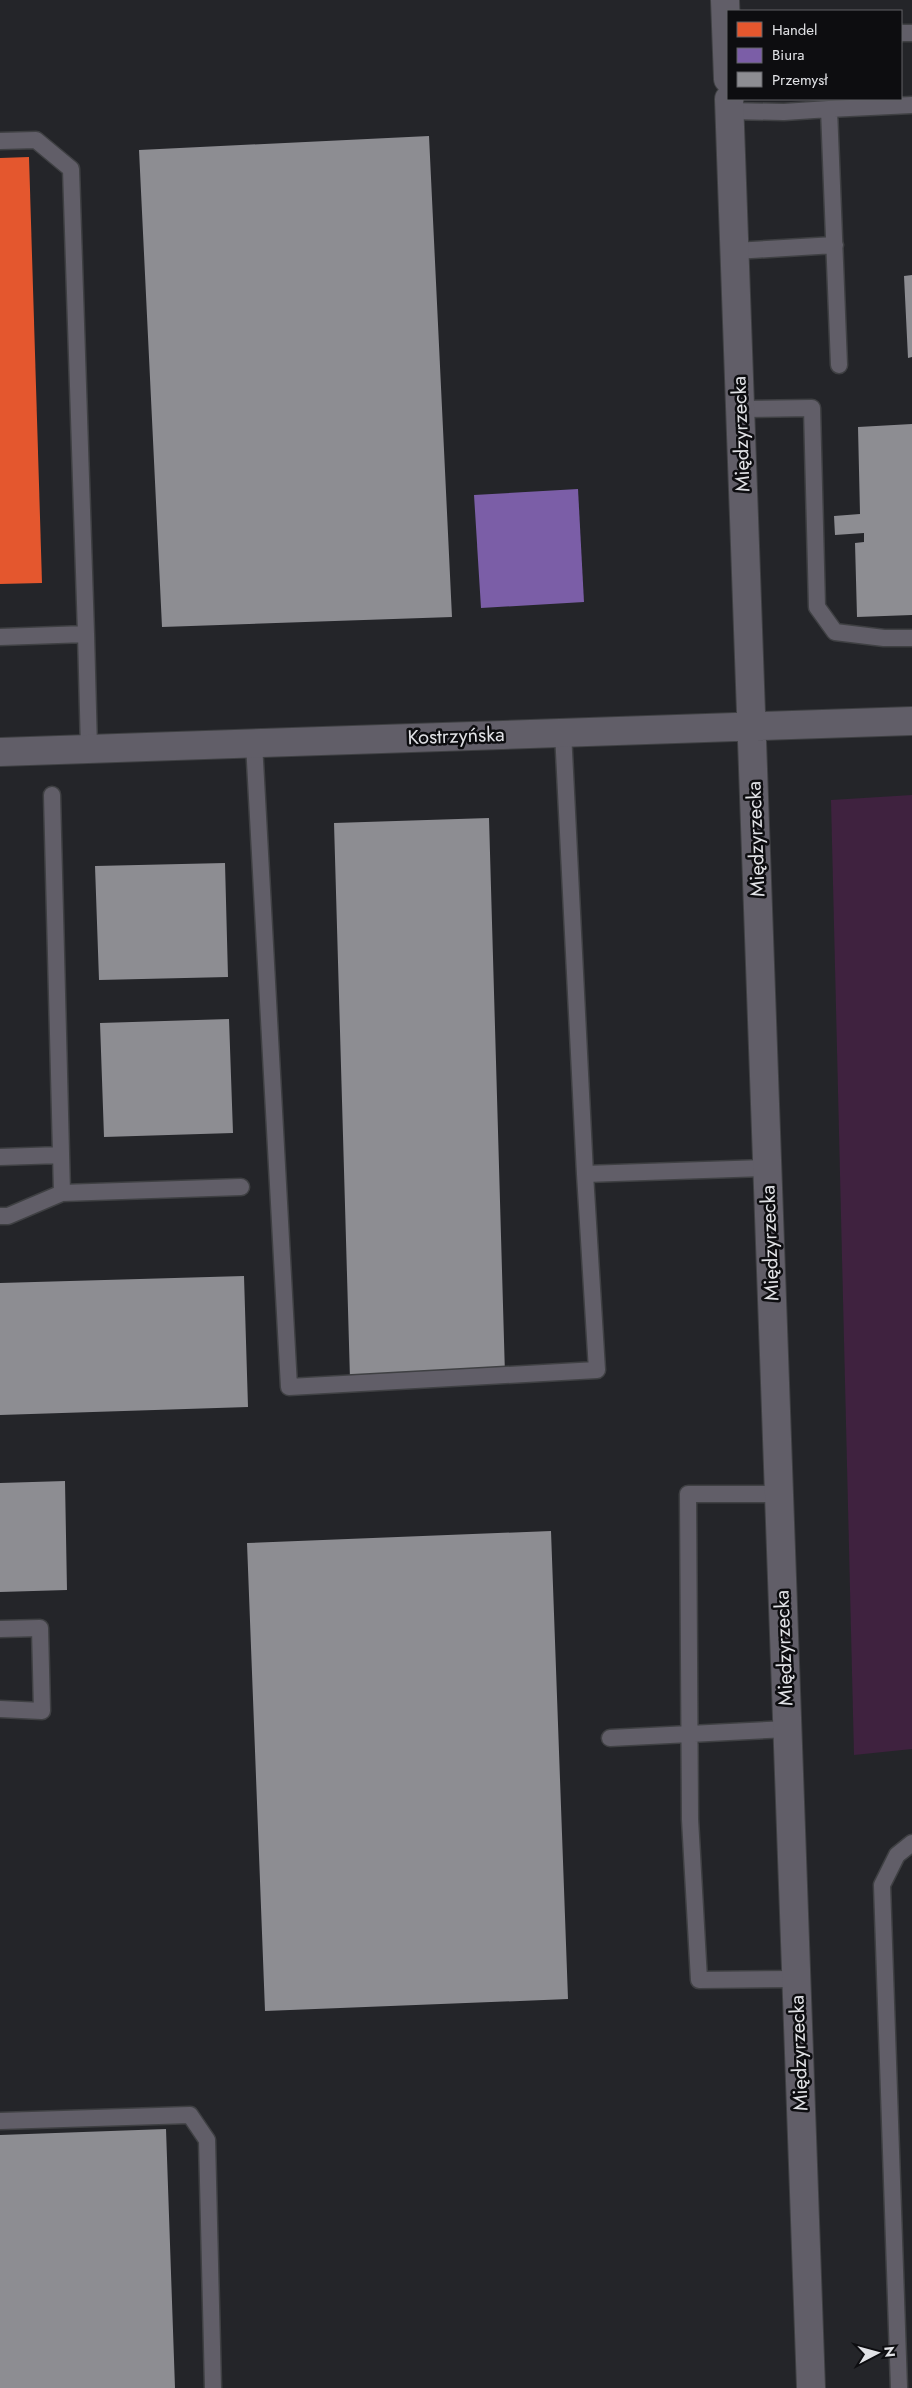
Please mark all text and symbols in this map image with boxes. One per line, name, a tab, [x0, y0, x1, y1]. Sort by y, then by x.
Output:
legend	[727, 10, 902, 100]
text: Handel	[772, 19, 818, 41]
text: Biura	[772, 44, 805, 66]
text: Przemysł	[772, 69, 828, 91]
street label: Międzyrzecka	[724, 376, 758, 492]
street label: Kostrzyńska	[407, 720, 505, 752]
street label: Międzyrzecka	[739, 781, 773, 897]
street label: Międzyrzecka	[753, 1185, 787, 1301]
street label: Międzyrzecka	[767, 1590, 801, 1706]
street label: Międzyrzecka	[782, 1995, 816, 2111]
north arrow	[852, 2328, 902, 2378]
text: N	[879, 2345, 900, 2358]

